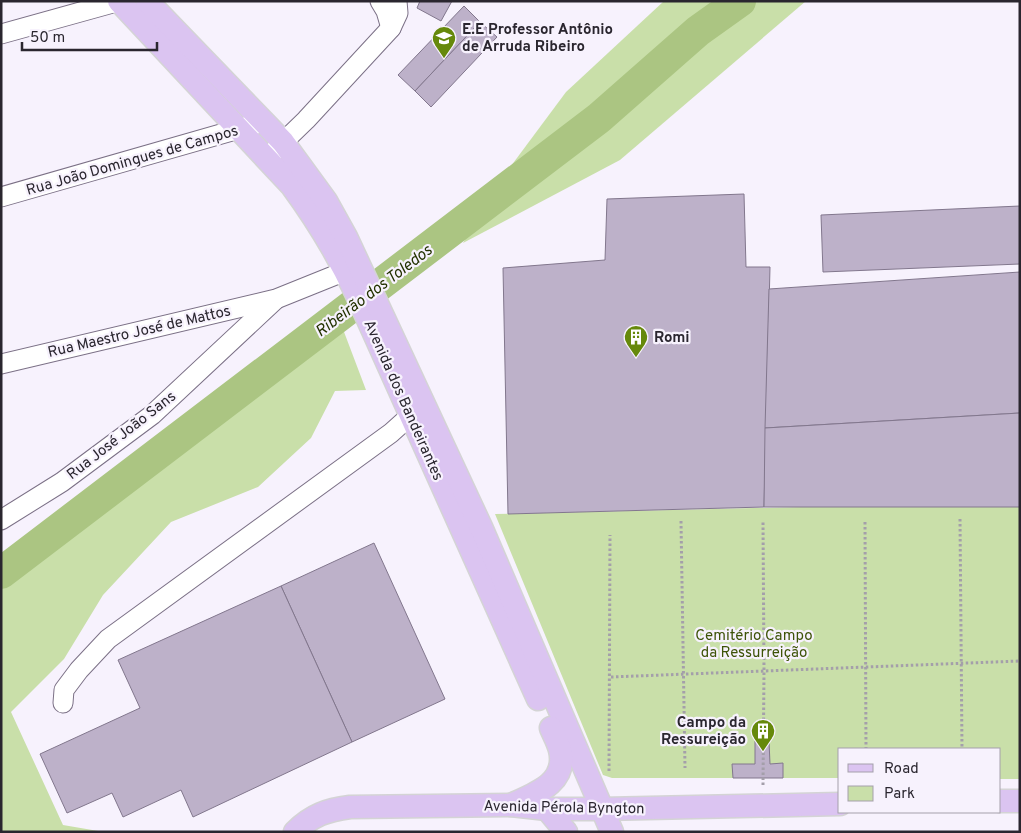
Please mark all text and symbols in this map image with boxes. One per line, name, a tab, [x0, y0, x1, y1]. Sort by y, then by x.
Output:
scale bar	[22, 20, 158, 52]
place label: E.E Professor Antônio de Arruda Ribeiro	[462, 21, 613, 57]
school or university icon: E.E Professor Antônio de Arruda Ribeiro	[431, 25, 457, 59]
text: 50 m	[30, 29, 65, 48]
street label: Rua João Domingues de Campos	[24, 122, 241, 201]
water label: Ribeirão dos Toledos	[312, 241, 437, 342]
street label: Rua Maestro José de Mattos	[46, 302, 233, 363]
street label: Avenida dos Bandeirantes	[359, 317, 447, 484]
building icon: Romi	[623, 324, 649, 358]
place label: Romi	[654, 329, 690, 348]
street label: Rua José João Sans	[63, 388, 180, 485]
park label: Cemitério Campo da Ressurreição	[695, 627, 813, 663]
place label: Campo da Ressureição	[661, 714, 746, 750]
building icon: Campo da Ressureição	[750, 718, 776, 752]
legend	[838, 748, 1001, 813]
text: Road	[884, 760, 919, 779]
text: Park	[884, 785, 915, 804]
street label: Avenida Pérola Byngton	[483, 798, 645, 819]

